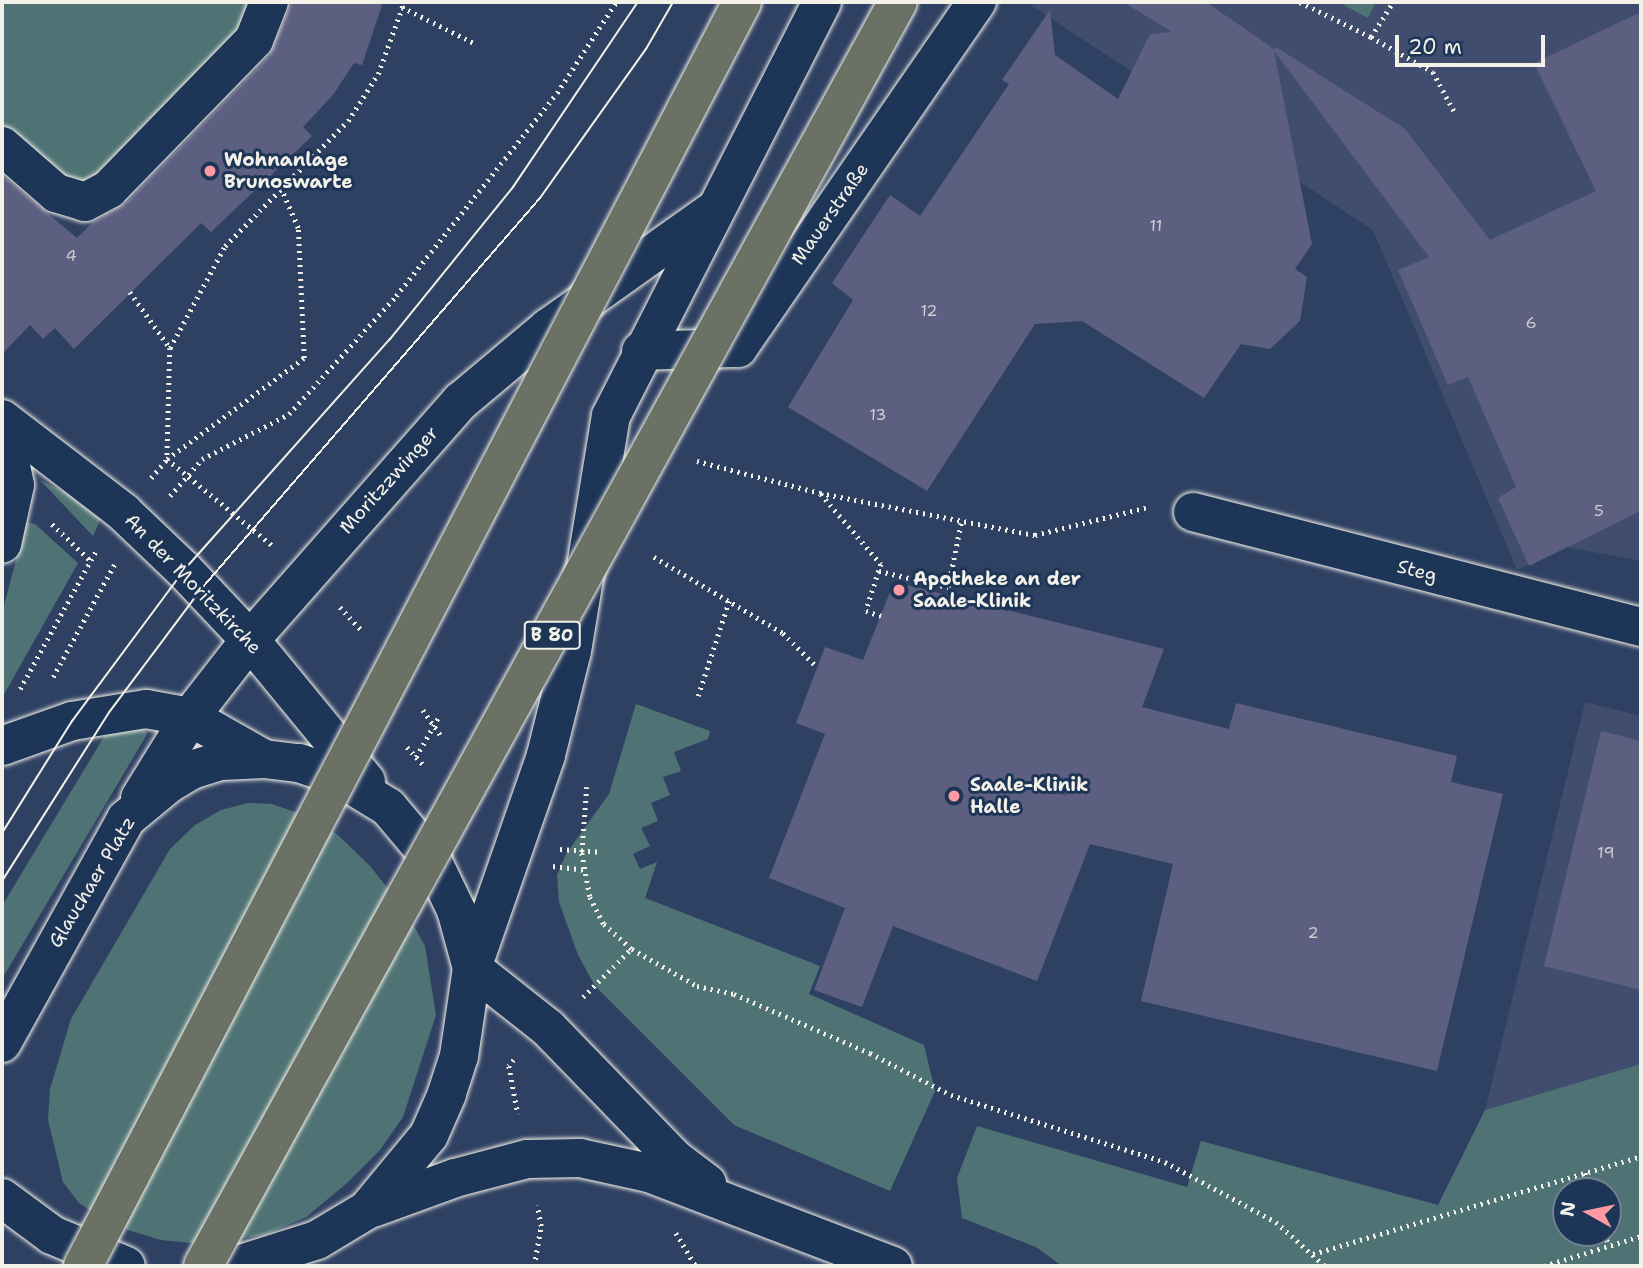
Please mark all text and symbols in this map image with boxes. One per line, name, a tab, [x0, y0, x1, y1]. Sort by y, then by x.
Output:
scale bar	[1398, 21, 1548, 65]
text: 20 m	[1408, 33, 1462, 61]
place label: Wohnanlage Brunoswarte	[224, 149, 353, 193]
street label: Mauerstraße	[787, 159, 873, 269]
marker: Wohnanlage Brunoswarte	[202, 163, 218, 179]
house number: 11	[1150, 216, 1162, 236]
house number: 4	[65, 246, 77, 266]
house number: 12	[920, 301, 938, 321]
house number: 6	[1525, 313, 1537, 333]
house number: 13	[869, 405, 887, 425]
street label: Moritzzwinger	[335, 422, 443, 538]
house number: 5	[1594, 501, 1604, 521]
street label: An der Moritzkirche	[120, 509, 266, 659]
street label: Steg	[1395, 555, 1439, 587]
place label: Apotheke an der Saale-Klinik	[913, 568, 1081, 612]
marker: Apotheke an der Saale-Klinik	[891, 582, 907, 598]
road number: B 80	[522, 620, 582, 650]
place label: Saale-Klinik Halle	[970, 774, 1088, 818]
marker: Saale-Klinik Halle	[944, 786, 964, 806]
street label: Glauchaer Platz	[44, 812, 140, 952]
house number: 19	[1597, 843, 1615, 863]
house number: 2	[1307, 923, 1319, 943]
north arrow	[1552, 1177, 1622, 1247]
text: N	[1554, 1200, 1581, 1218]

